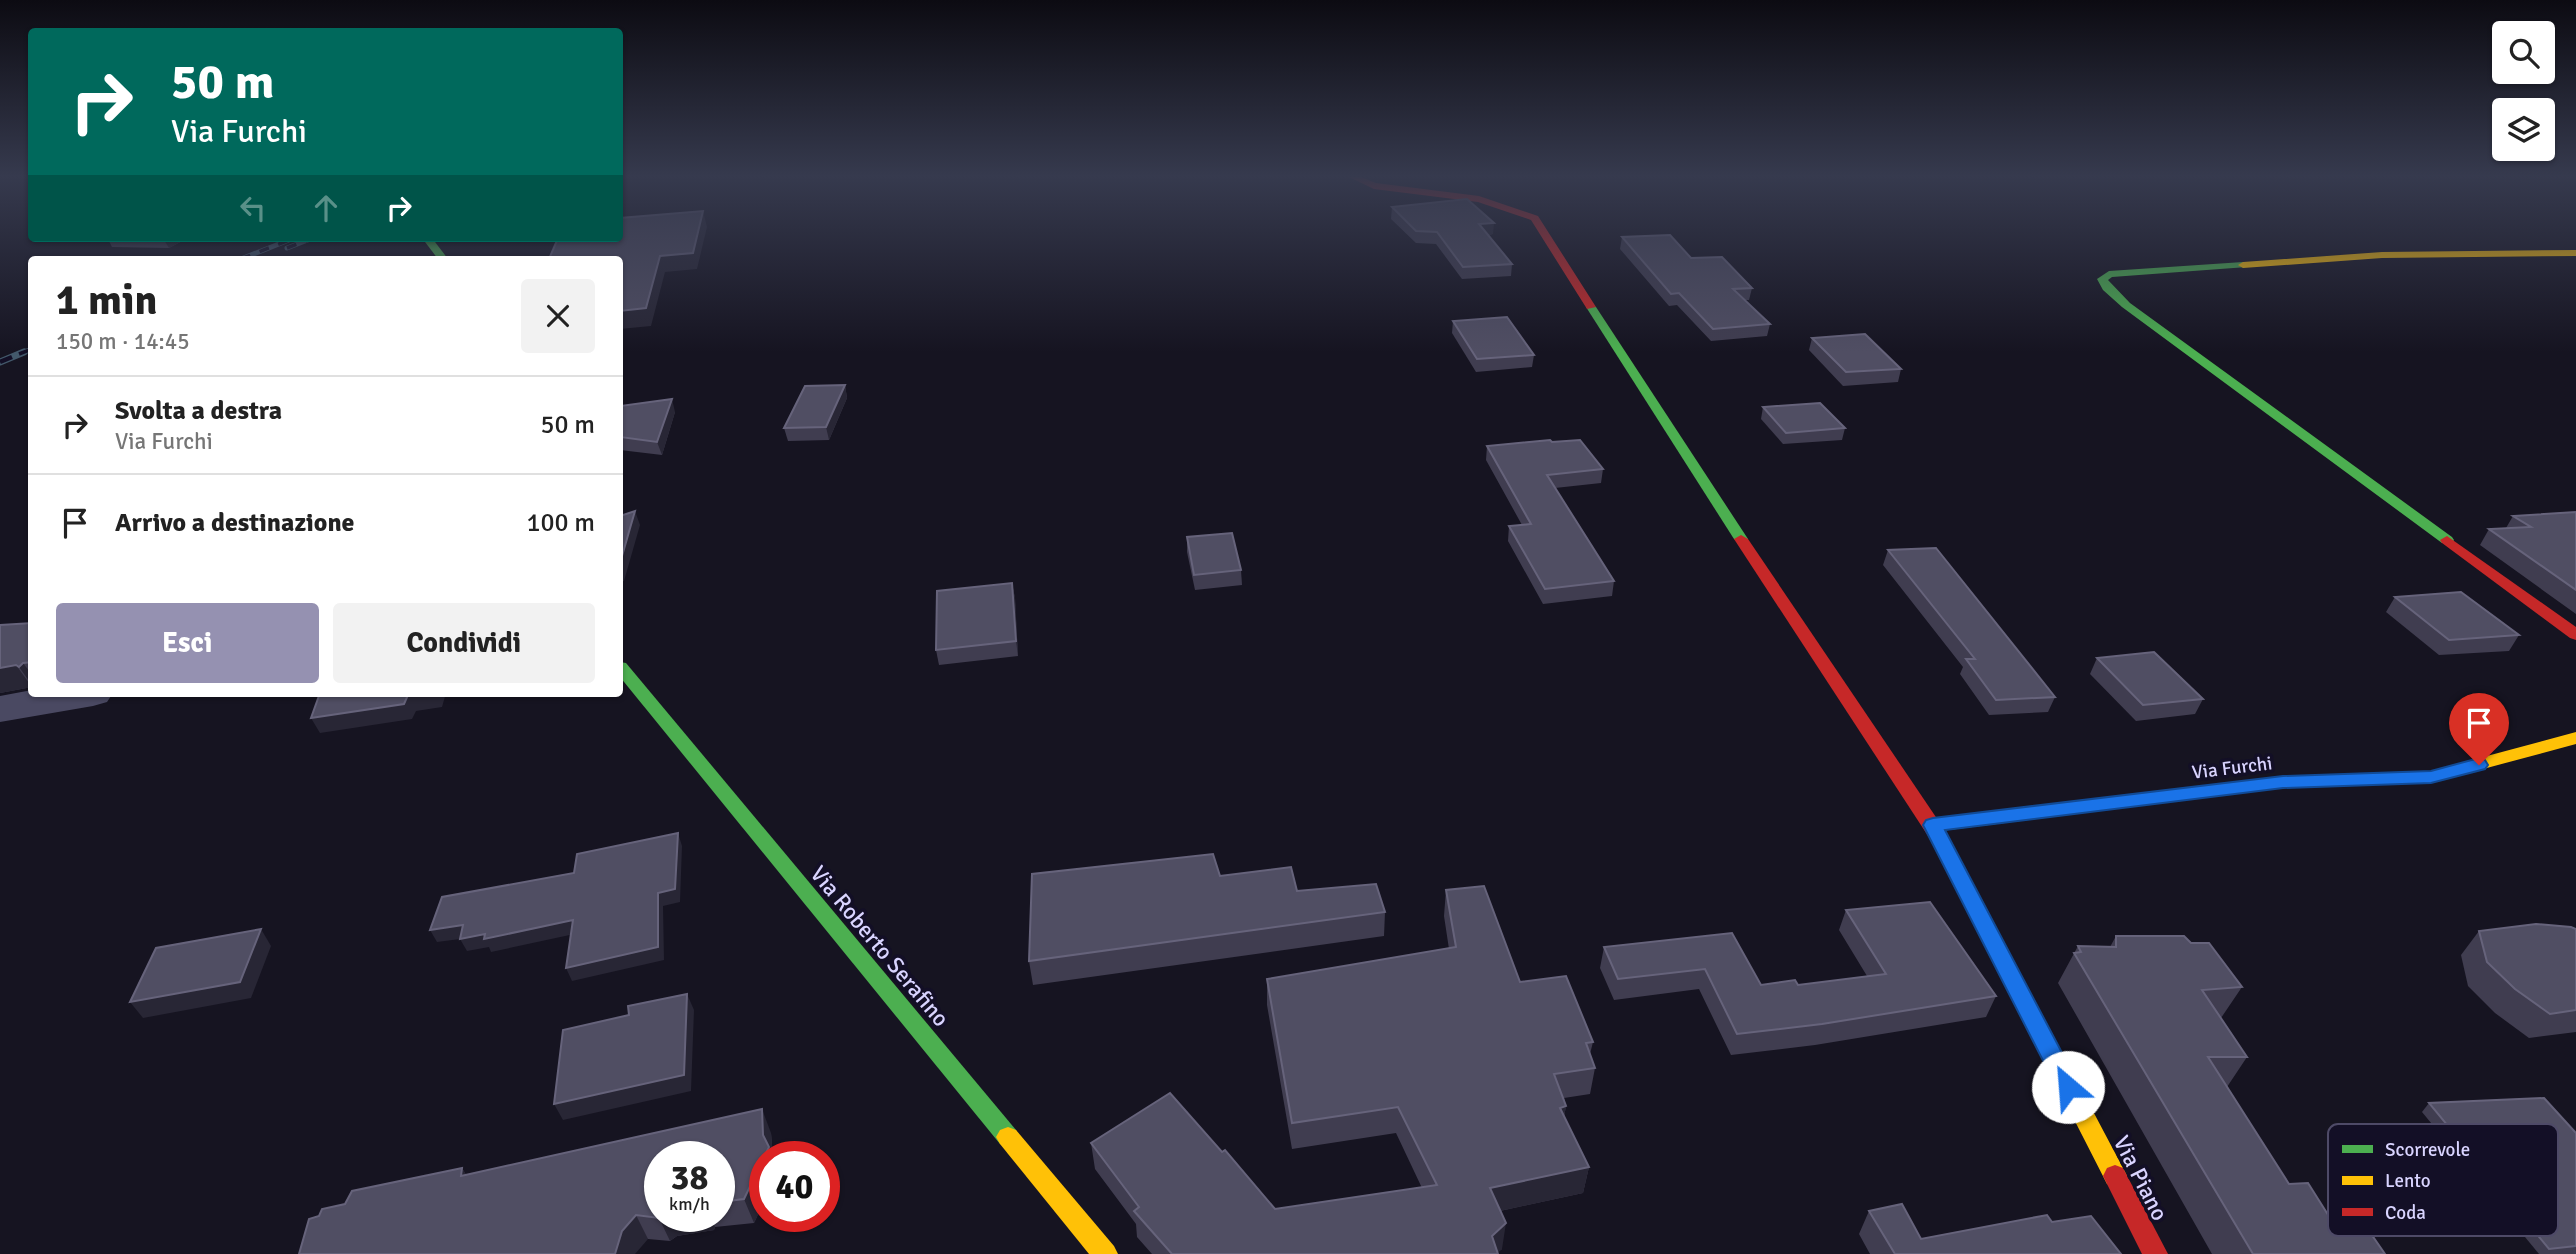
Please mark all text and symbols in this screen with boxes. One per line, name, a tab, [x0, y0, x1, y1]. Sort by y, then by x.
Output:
map controls	[2492, 21, 2555, 161]
button: search	[2492, 21, 2555, 84]
text: 50 m	[171, 52, 274, 112]
icon: right	[56, 56, 147, 147]
button: layers	[2492, 98, 2555, 161]
text: Via Furchi	[171, 112, 307, 151]
icon: left	[234, 189, 272, 227]
icon: ahead	[307, 189, 345, 227]
icon: right	[380, 189, 418, 227]
text: 1 min	[56, 275, 157, 326]
button: close	[521, 279, 595, 353]
text: 150 m · 14:45	[56, 327, 190, 356]
text: Svolta a destra	[115, 395, 282, 427]
icon: right	[56, 406, 94, 444]
text: 50 m	[540, 409, 595, 441]
text: Via Furchi	[115, 427, 213, 456]
icon: arrive	[56, 504, 94, 542]
text: Arrivo a destinazione	[115, 507, 355, 539]
text: 100 m	[526, 507, 595, 539]
button: Esci	[56, 603, 319, 683]
button: Condividi	[333, 603, 595, 683]
pin	[2449, 693, 2509, 765]
icon: arrive	[2460, 704, 2498, 742]
street label: Via Furchi	[2191, 751, 2274, 785]
street label: Via Roberto Serafino	[804, 860, 955, 1033]
position arrow	[2031, 1050, 2105, 1124]
legend	[2328, 1124, 2558, 1236]
street label: Via Piano	[2107, 1131, 2174, 1226]
text: Scorrevole	[2385, 1138, 2470, 1162]
speed limit sign: 40	[749, 1141, 840, 1232]
text: 38	[671, 1156, 708, 1199]
text: Lento	[2385, 1169, 2431, 1193]
text: km/h	[669, 1193, 710, 1215]
text: Coda	[2385, 1201, 2426, 1225]

